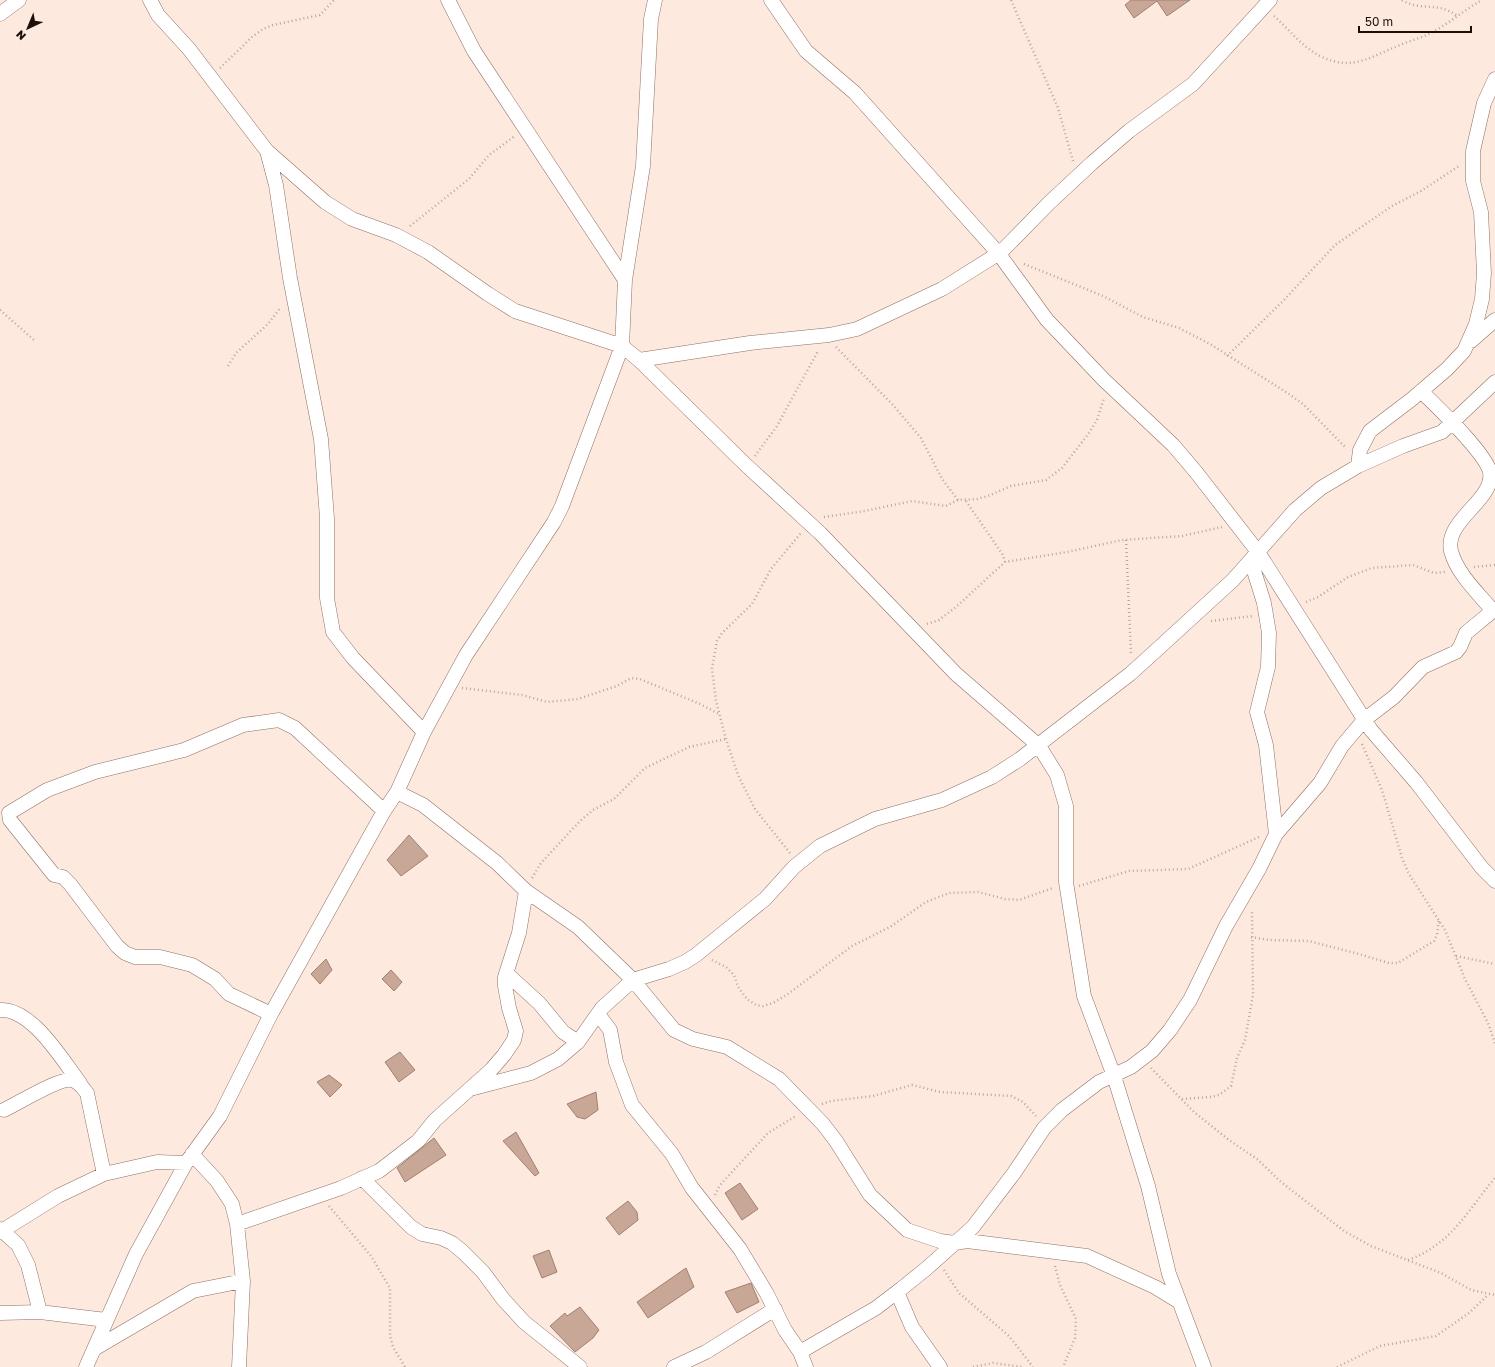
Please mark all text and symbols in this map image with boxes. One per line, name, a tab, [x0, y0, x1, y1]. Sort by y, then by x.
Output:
north arrow	[8, 8, 48, 48]
scale bar	[1359, 8, 1471, 34]
text: 50 m	[1365, 14, 1393, 29]
text: N	[13, 28, 28, 43]

